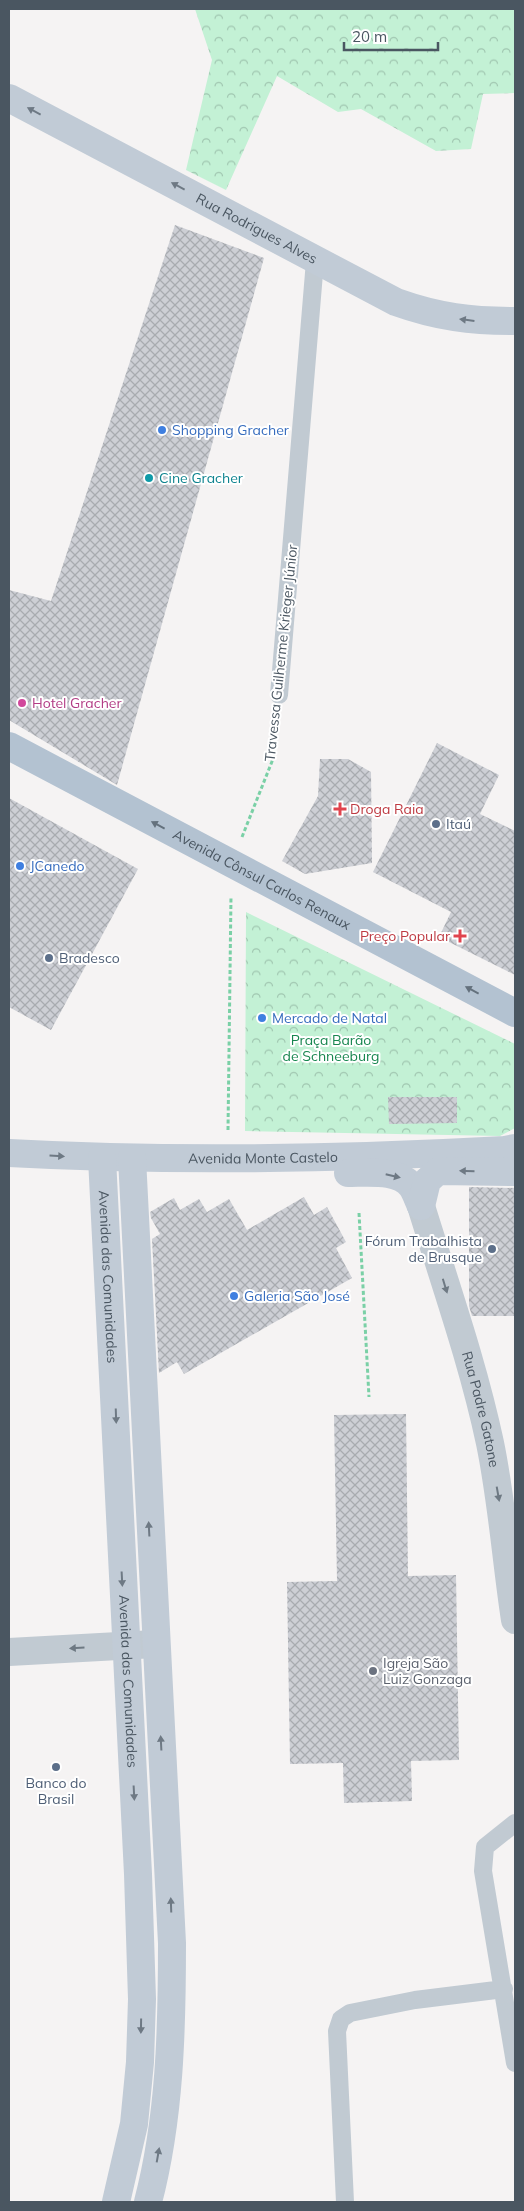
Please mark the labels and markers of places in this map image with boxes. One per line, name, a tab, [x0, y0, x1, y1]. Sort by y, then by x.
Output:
place label: Shopping Gracher	[172, 421, 290, 439]
marker: Shopping Gracher	[156, 424, 168, 436]
place label: Cine Gracher	[159, 469, 244, 487]
marker: Cine Gracher	[143, 472, 155, 484]
place label: Hotel Gracher	[32, 694, 122, 712]
marker: Hotel Gracher	[16, 697, 28, 709]
place label: Droga Raia	[350, 800, 424, 818]
marker: Droga Raia	[334, 803, 346, 815]
place label: Itaú	[446, 815, 471, 833]
marker: Itaú	[430, 818, 442, 830]
place label: JCanedo	[30, 857, 85, 875]
marker: JCanedo	[14, 860, 26, 872]
place label: Preço Popular	[360, 927, 451, 945]
marker: Preço Popular	[454, 930, 466, 942]
place label: Bradesco	[59, 949, 120, 967]
marker: Bradesco	[43, 952, 55, 964]
place label: Mercado de Natal	[272, 1009, 387, 1027]
marker: Mercado de Natal	[256, 1012, 268, 1024]
place label: Fórum Trabalhista de Brusque	[365, 1232, 482, 1266]
marker: Fórum Trabalhista de Brusque	[486, 1243, 498, 1255]
place label: Galeria São José	[244, 1287, 350, 1305]
marker: Galeria São José	[228, 1290, 240, 1302]
place label: Igreja São Luiz Gonzaga	[383, 1654, 472, 1688]
marker: Igreja São Luiz Gonzaga	[367, 1665, 379, 1677]
marker: Banco do Brasil	[50, 1761, 62, 1773]
place label: Banco do Brasil	[26, 1774, 86, 1808]

